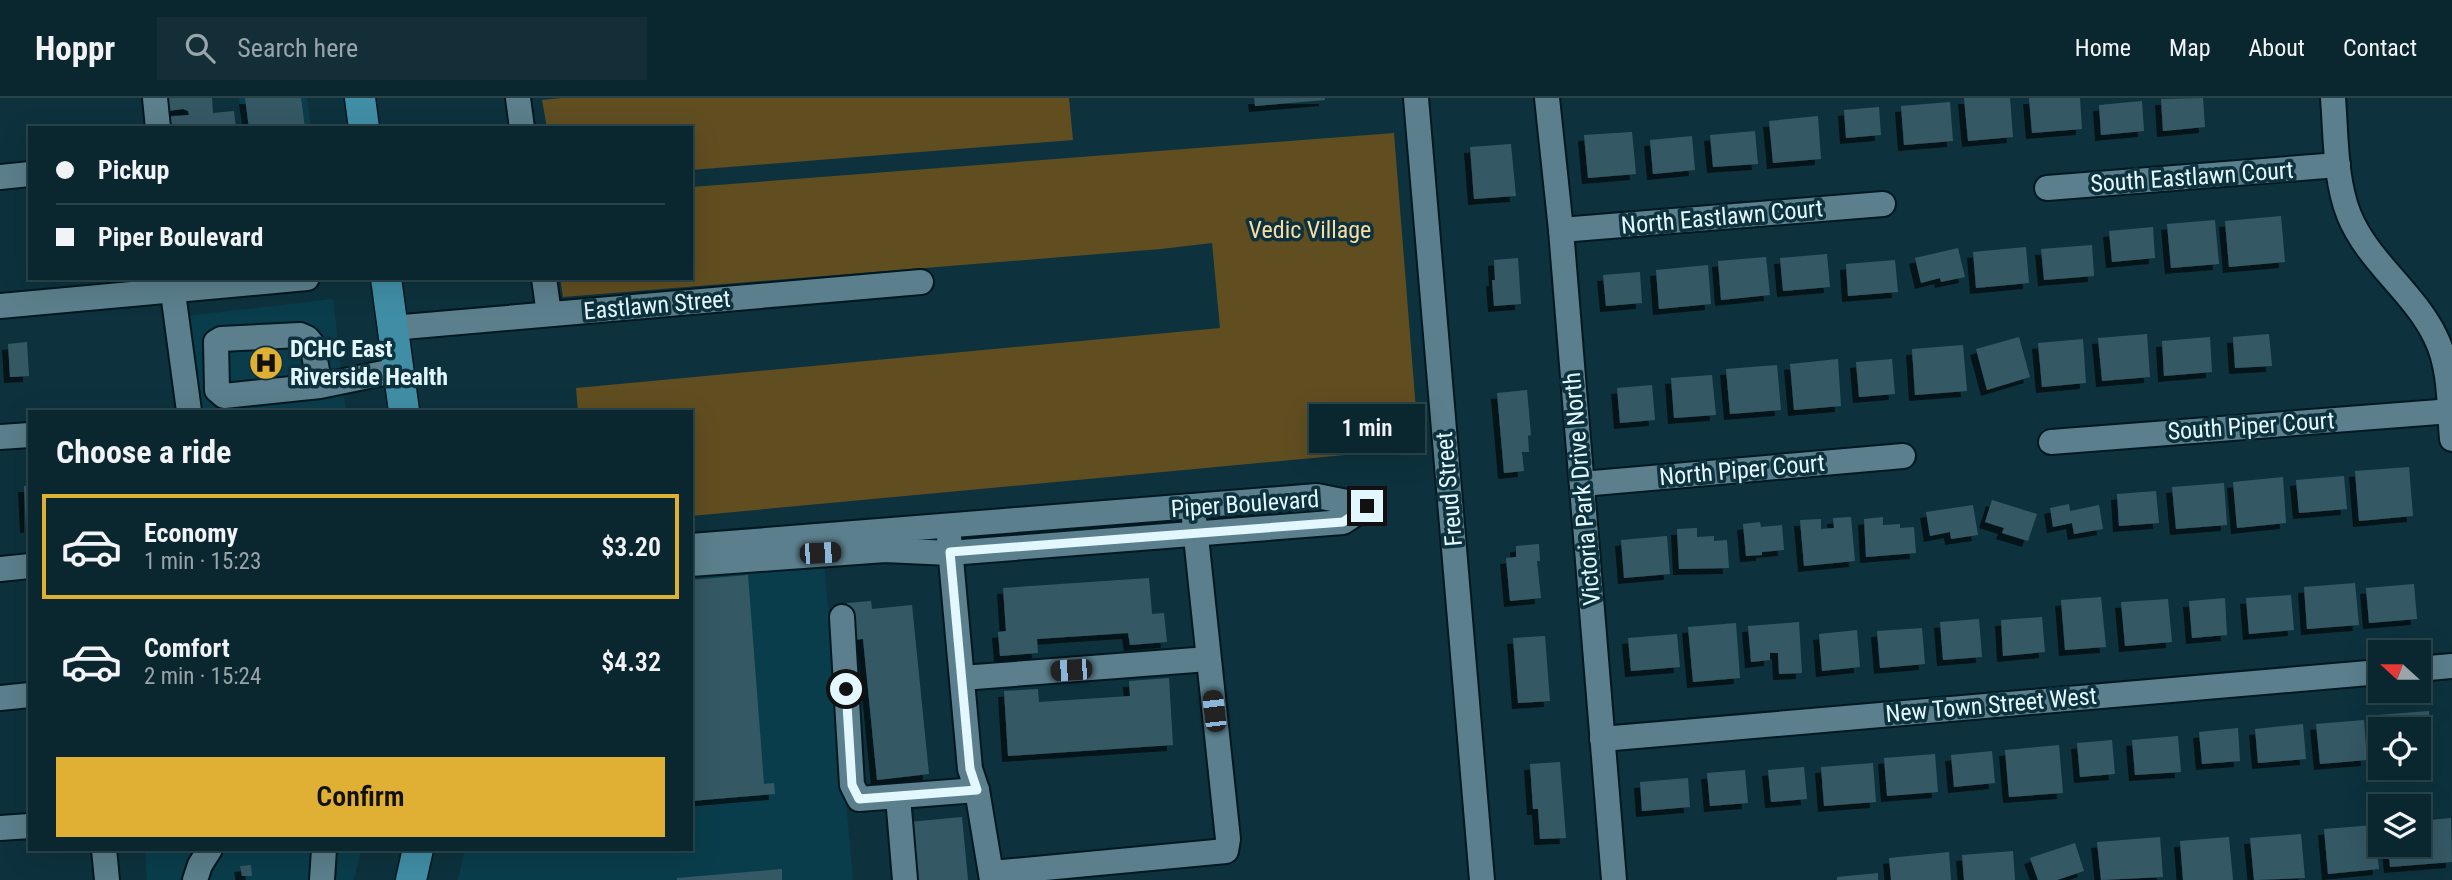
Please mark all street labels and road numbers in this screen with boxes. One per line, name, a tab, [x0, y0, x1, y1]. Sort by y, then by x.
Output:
street label: South Eastlawn Court	[2089, 156, 2295, 198]
street label: North Eastlawn Court	[1620, 194, 1824, 240]
street label: Eastlawn Street	[582, 285, 732, 325]
street label: Victoria Park Drive North	[1558, 371, 1606, 607]
street label: South Piper Court	[2167, 406, 2335, 446]
street label: Freud Street	[1430, 431, 1468, 547]
street label: North Piper Court	[1658, 449, 1826, 491]
street label: Piper Boulevard	[1170, 485, 1320, 523]
street label: New Town Street West	[1884, 682, 2098, 728]

